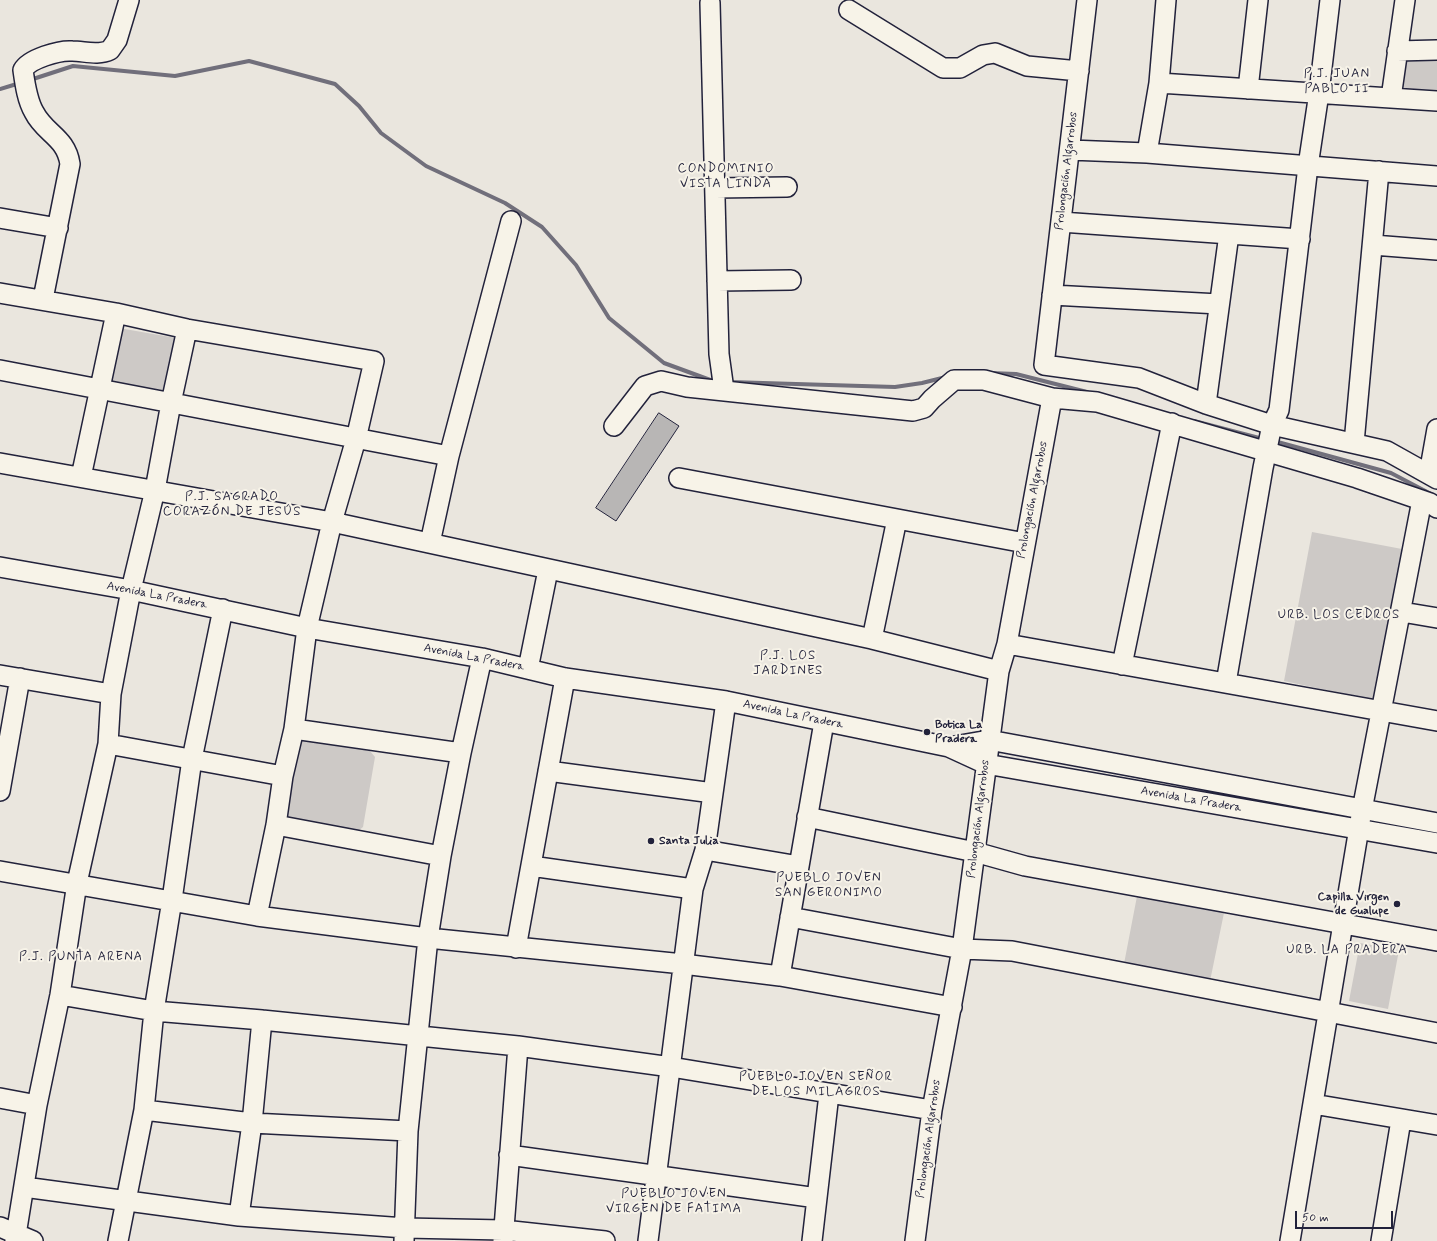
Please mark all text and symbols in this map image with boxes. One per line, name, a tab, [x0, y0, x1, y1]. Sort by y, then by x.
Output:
district label: P.J. JUAN PABLO II	[1304, 66, 1370, 97]
street label: Prolongación Algarrobos	[1053, 111, 1081, 231]
district label: CONDOMINIO VISTA LINDA	[679, 161, 773, 192]
street label: Prolongación Algarrobos	[1015, 440, 1051, 560]
district label: P.J. SAGRADO CORAZÓN DE JESÚS	[163, 489, 301, 520]
street label: Avenida La Pradera	[105, 579, 209, 613]
district label: URB. LOS CEDROS	[1278, 607, 1400, 623]
street label: Avenida La Pradera	[422, 641, 526, 675]
district label: P.J. LOS JARDINES	[752, 648, 824, 679]
street label: Avenida La Pradera	[742, 697, 844, 733]
place label: Botica La Pradera	[935, 718, 982, 746]
marker: Botica La Pradera	[922, 727, 932, 737]
street label: Prolongación Algarrobos	[965, 759, 993, 879]
street label: Avenida La Pradera	[1139, 784, 1243, 816]
place label: Santa Julia	[659, 834, 719, 848]
marker: Santa Julia	[646, 836, 656, 846]
district label: PUEBLO JOVEN SAN GERONIMO	[776, 870, 882, 901]
place label: Capilla Virgen de Gualupe	[1318, 890, 1389, 918]
marker: Capilla Virgen de Gualupe	[1392, 899, 1402, 909]
district label: URB. LA PRADERA	[1285, 942, 1409, 958]
district label: P.J. PUNTA ARENA	[18, 949, 144, 965]
district label: PUEBLO JOVEN SEÑOR DE LOS MILAGROS	[738, 1069, 894, 1100]
street label: Prolongación Algarrobos	[914, 1079, 944, 1199]
district label: PUEBLO JOVEN VIRGEN DE FATIMA	[604, 1186, 744, 1217]
scale bar	[1297, 1203, 1395, 1229]
text: 50 m	[1302, 1210, 1329, 1226]

